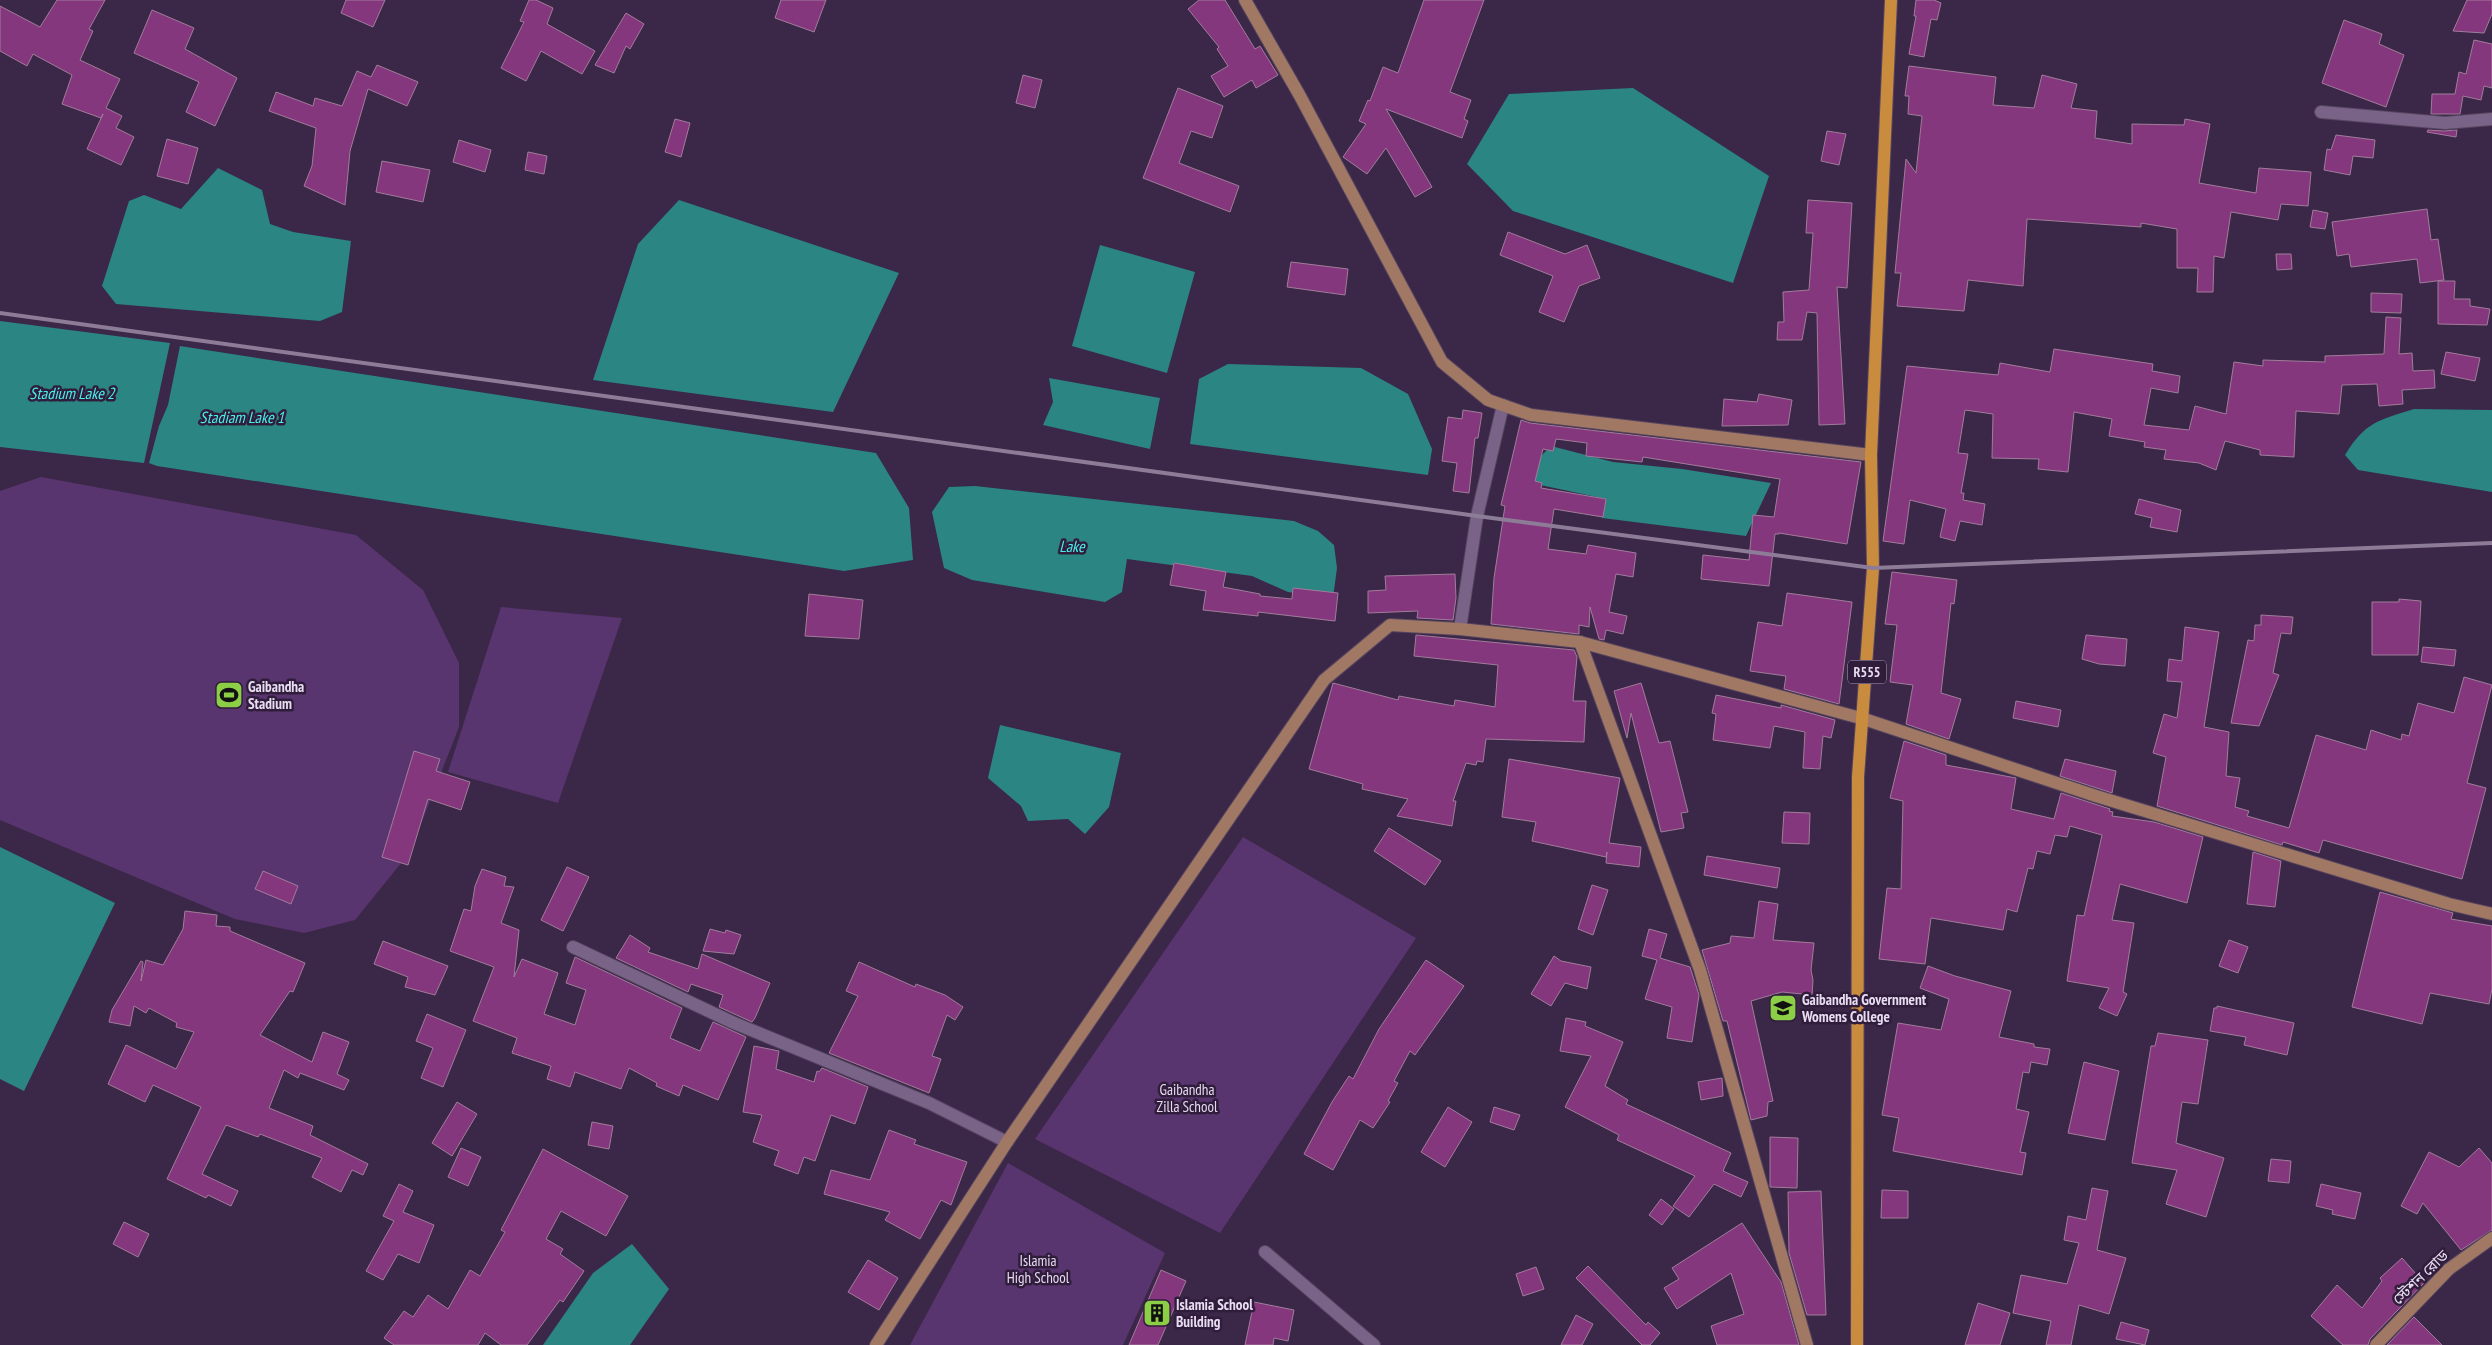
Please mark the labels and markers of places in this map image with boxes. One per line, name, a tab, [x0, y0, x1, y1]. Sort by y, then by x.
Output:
place label: Gaibandha Stadium	[248, 677, 304, 713]
sports icon: Gaibandha Stadium	[214, 680, 244, 710]
place label: Gaibandha Government Womens College	[1801, 990, 1927, 1026]
school or university icon: Gaibandha Government Womens College	[1768, 993, 1798, 1023]
place label: Islamia School Building	[1176, 1295, 1253, 1331]
building icon: Islamia School Building	[1142, 1298, 1172, 1328]

